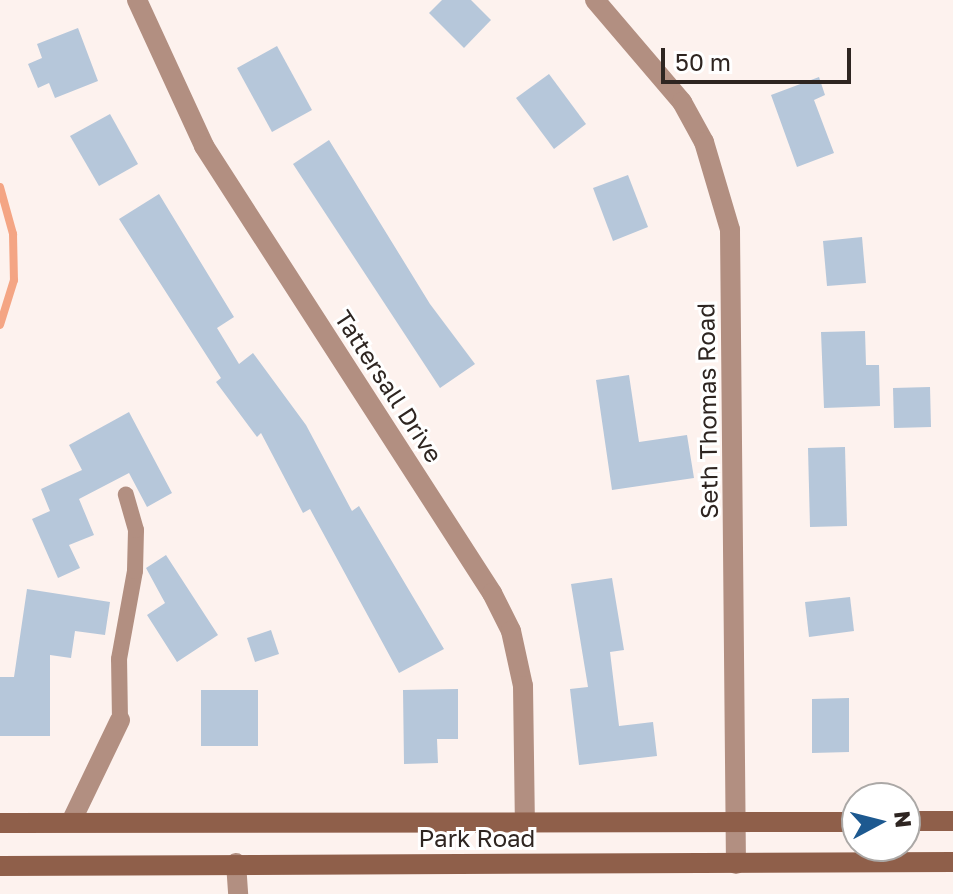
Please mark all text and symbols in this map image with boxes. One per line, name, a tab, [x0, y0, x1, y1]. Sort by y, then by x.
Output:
scale bar	[665, 32, 855, 82]
text: 50 m	[675, 47, 731, 76]
street label: Seth Thomas Road	[691, 303, 723, 519]
street label: Tattersall Drive	[329, 305, 449, 467]
north arrow	[841, 782, 921, 862]
text: N	[889, 809, 918, 829]
street label: Park Road	[419, 824, 535, 852]

